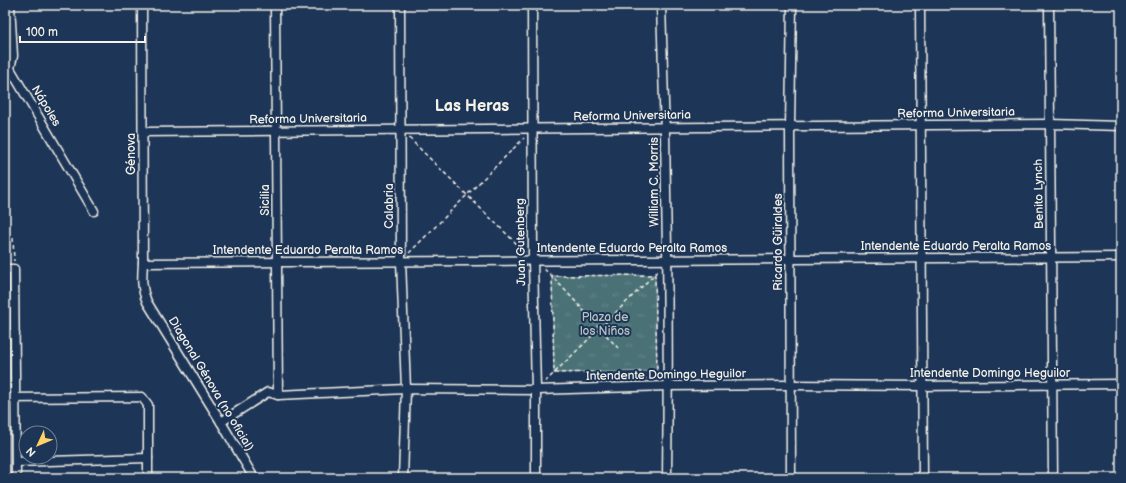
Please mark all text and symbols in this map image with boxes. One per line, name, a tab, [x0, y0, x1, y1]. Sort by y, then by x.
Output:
scale bar	[20, 18, 145, 44]
text: 100 m	[26, 25, 58, 40]
street label: Nápoles	[28, 83, 64, 129]
district label: Las Heras	[435, 97, 509, 116]
street label: Reforma Universitaria	[897, 104, 1015, 122]
street label: Reforma Universitaria	[573, 107, 691, 125]
street label: Reforma Universitaria	[249, 110, 367, 128]
street label: Génova	[124, 133, 139, 175]
street label: William C. Morris	[647, 137, 662, 227]
street label: Benito Lynch	[1031, 159, 1047, 229]
street label: Calabria	[382, 183, 397, 229]
street label: Sicilia	[258, 184, 273, 216]
street label: Ricardo Güiraldes	[771, 193, 786, 291]
street label: Juan Gutenberg	[513, 198, 529, 286]
street label: Intendente Eduardo Peralta Ramos	[861, 239, 1051, 254]
street label: Intendente Eduardo Peralta Ramos	[537, 241, 727, 256]
street label: Intendente Eduardo Peralta Ramos	[213, 243, 403, 258]
park label: Plaza de los Niños	[580, 310, 630, 339]
street label: Diagonal Génova (no oficial)	[165, 314, 257, 454]
street label: Intendente Domingo Heguilor	[586, 366, 747, 384]
street label: Intendente Domingo Heguilor	[910, 366, 1071, 381]
north arrow	[18, 425, 58, 465]
text: N	[24, 444, 39, 459]

